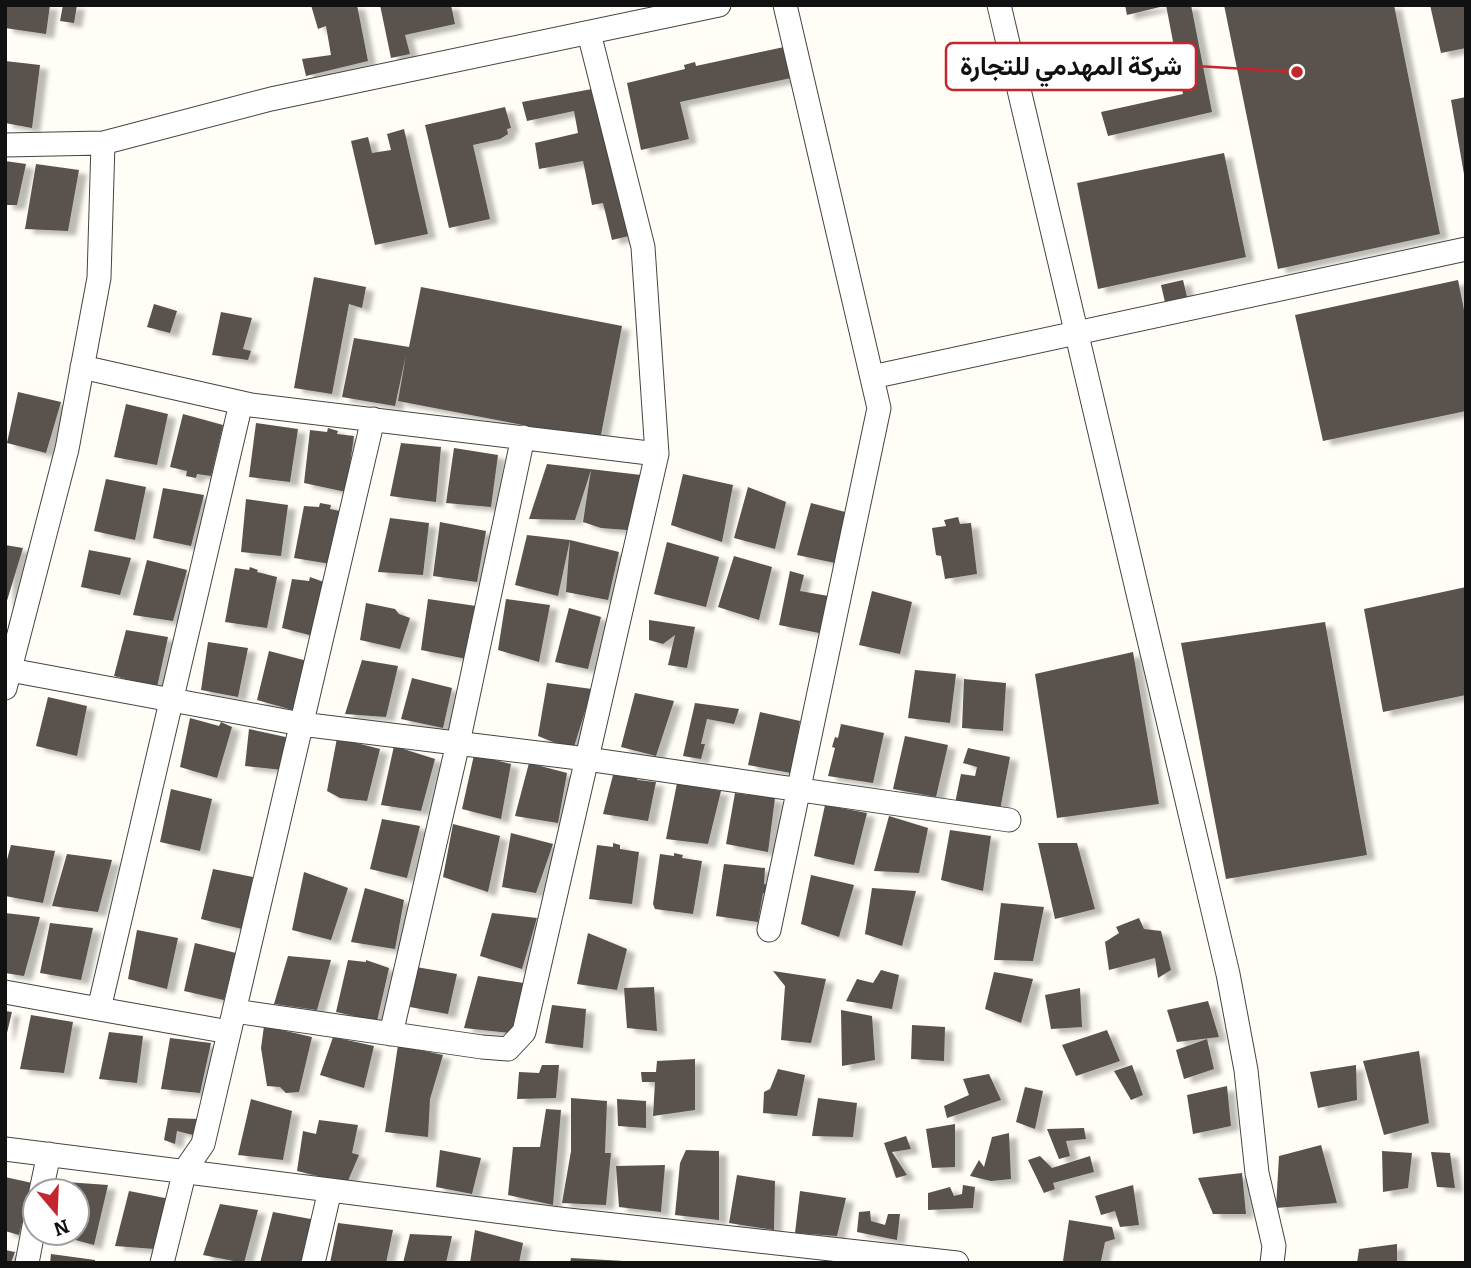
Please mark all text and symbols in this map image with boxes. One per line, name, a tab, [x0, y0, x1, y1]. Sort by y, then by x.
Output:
callout: شركة المهدمي للتجارة	[946, 43, 1196, 90]
text: شركة المهدمي للتجارة	[960, 51, 1182, 88]
north arrow	[21, 1177, 91, 1247]
text: N	[50, 1214, 72, 1241]

